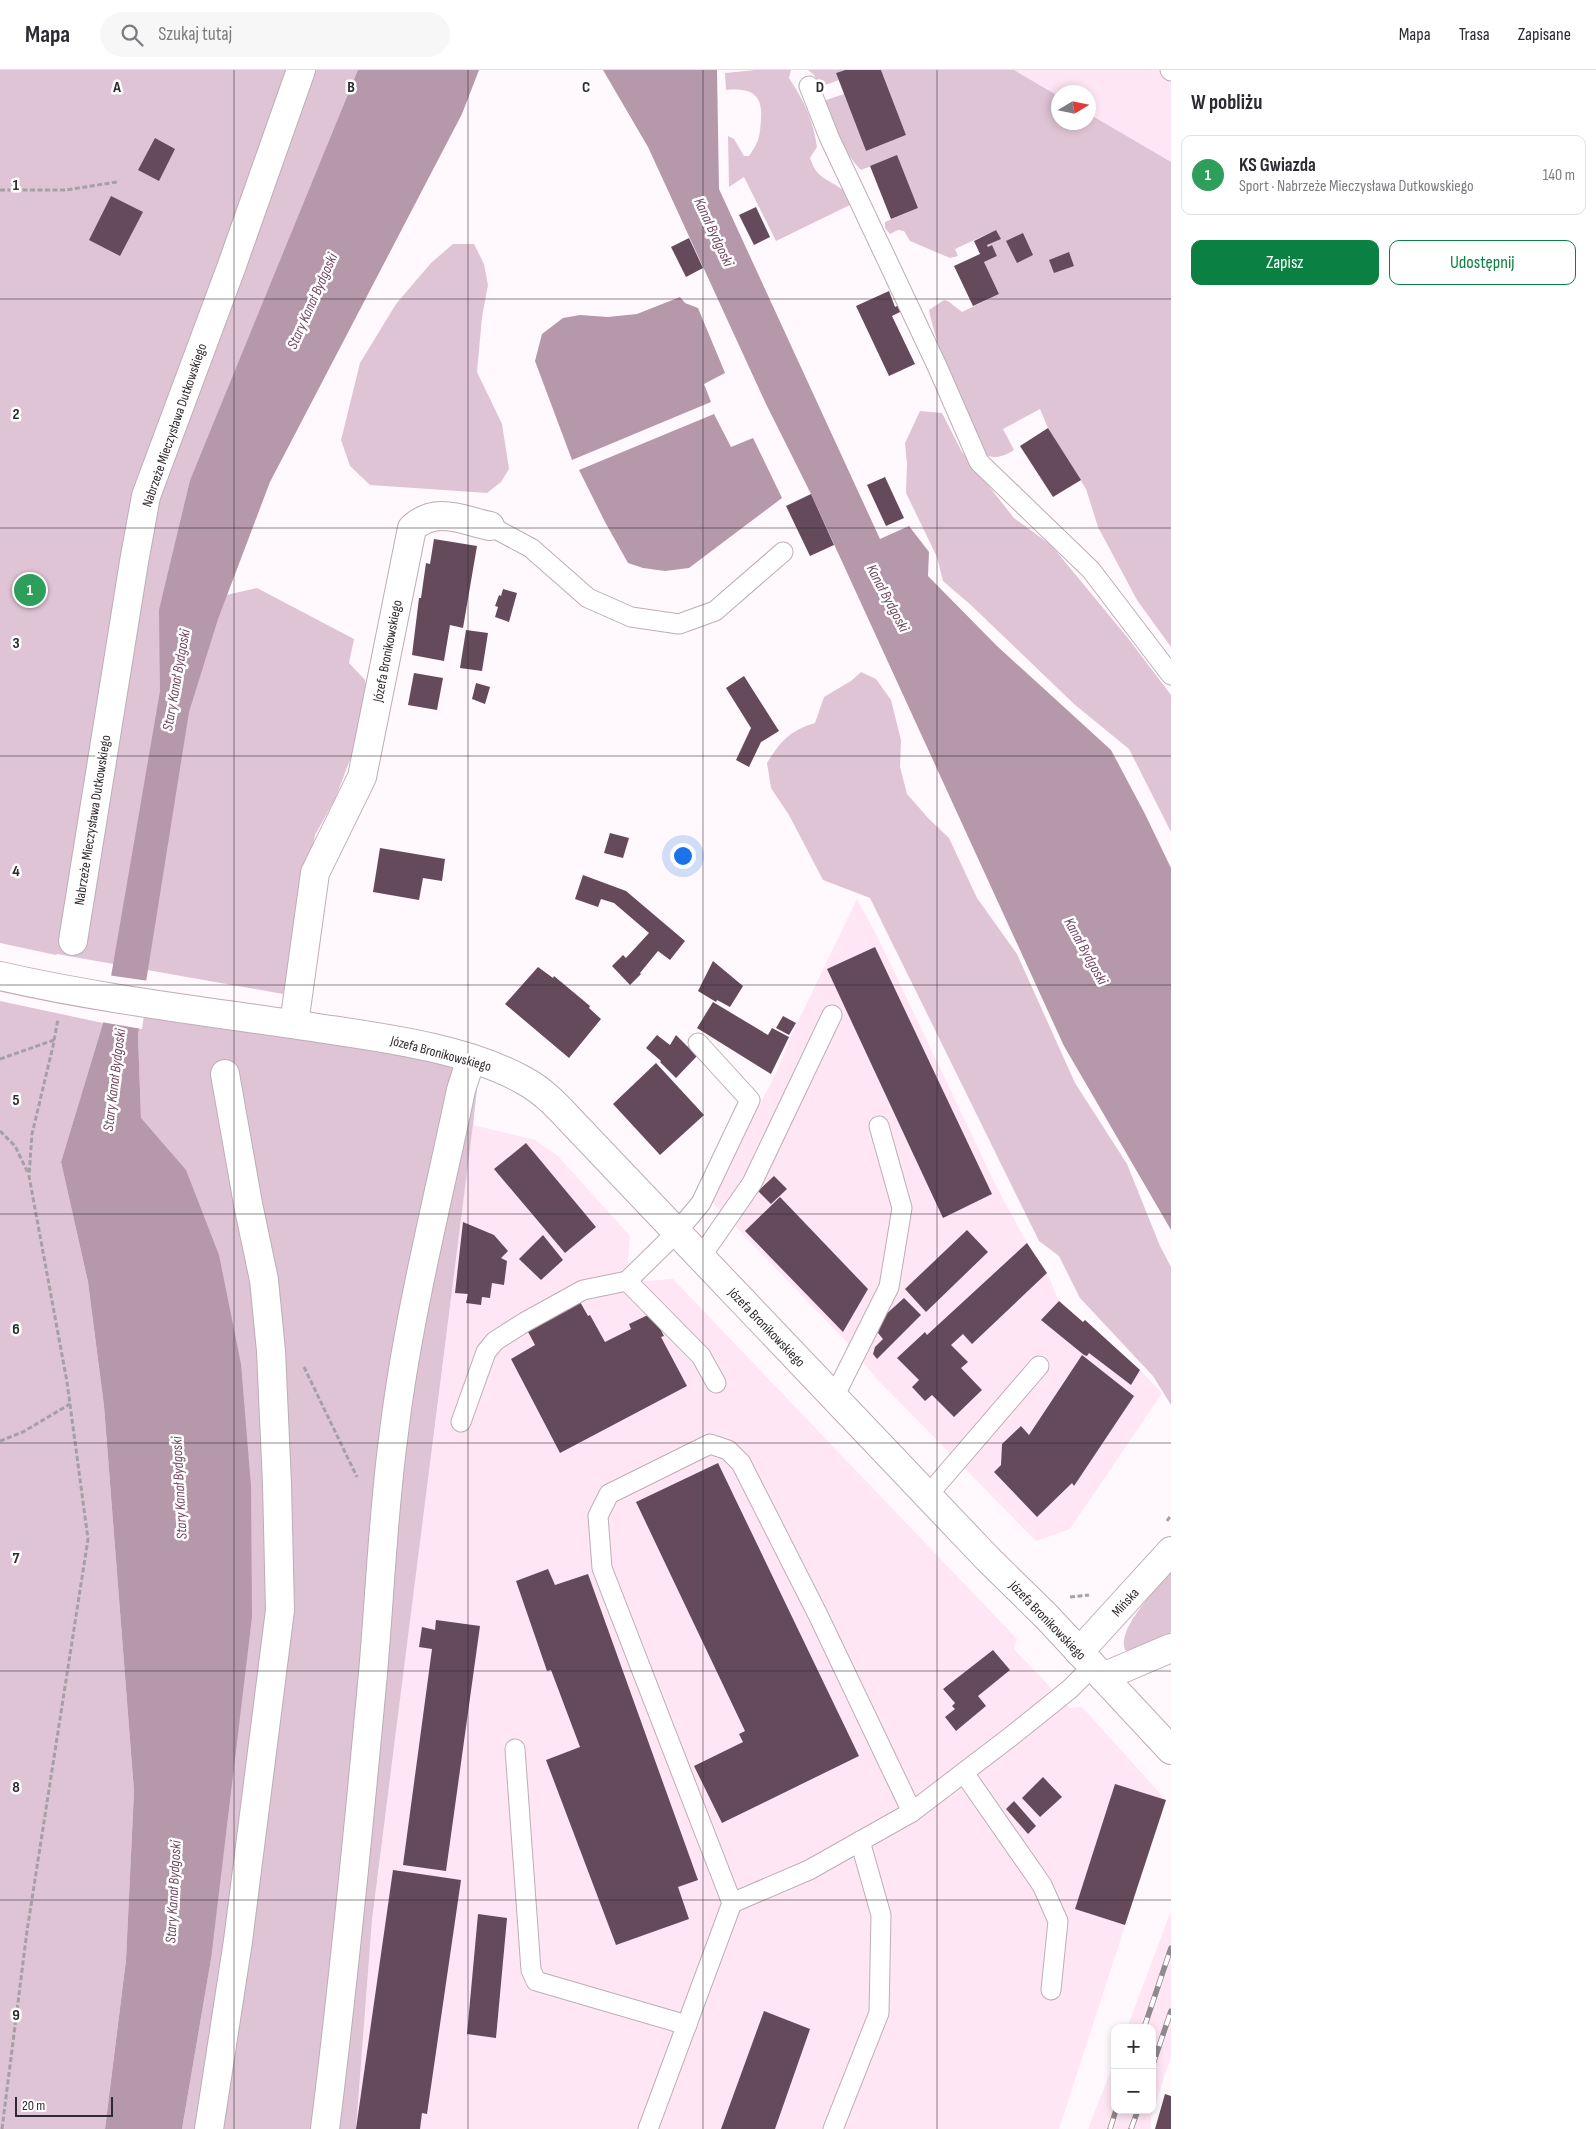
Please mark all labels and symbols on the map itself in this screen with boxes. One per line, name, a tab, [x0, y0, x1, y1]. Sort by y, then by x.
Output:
text: A	[112, 78, 121, 97]
text: B	[347, 78, 355, 97]
text: C	[582, 78, 590, 97]
text: D	[816, 78, 824, 97]
north arrow	[1051, 85, 1096, 130]
text: 1	[13, 176, 20, 195]
water label: Kanał Bydgoski	[689, 195, 738, 271]
water label: Stary Kanał Bydgoski	[283, 249, 343, 352]
street label: Nabrzeże Mieczysława Dutkowskiego	[138, 341, 211, 509]
text: 2	[12, 405, 20, 424]
water label: Kanał Bydgoski	[862, 561, 914, 636]
pin: 1	[14, 571, 46, 609]
street label: Józefa Bronikowskiego	[369, 598, 406, 705]
water label: Stary Kanał Bydgoski	[158, 627, 195, 732]
text: 3	[12, 634, 20, 653]
street label: Nabrzeże Mieczysława Dutkowskiego	[71, 734, 114, 906]
your location	[670, 843, 696, 869]
text: 4	[12, 862, 20, 881]
water label: Kanał Bydgoski	[1059, 914, 1112, 989]
water label: Stary Kanał Bydgoski	[99, 1027, 130, 1132]
street label: Józefa Bronikowskiego	[388, 1032, 493, 1075]
text: 5	[12, 1091, 20, 1110]
street label: Józefa Bronikowskiego	[724, 1283, 809, 1371]
text: 6	[12, 1320, 20, 1339]
water label: Stary Kanał Bydgoski	[167, 1435, 192, 1540]
text: 7	[13, 1549, 20, 1568]
street label: Józefa Bronikowskiego	[1005, 1576, 1090, 1664]
street label: Mińska	[1108, 1585, 1143, 1620]
text: 8	[12, 1778, 20, 1797]
water label: Stary Kanał Bydgoski	[161, 1839, 186, 1944]
text: 9	[12, 2006, 20, 2025]
scale bar	[15, 2094, 112, 2117]

